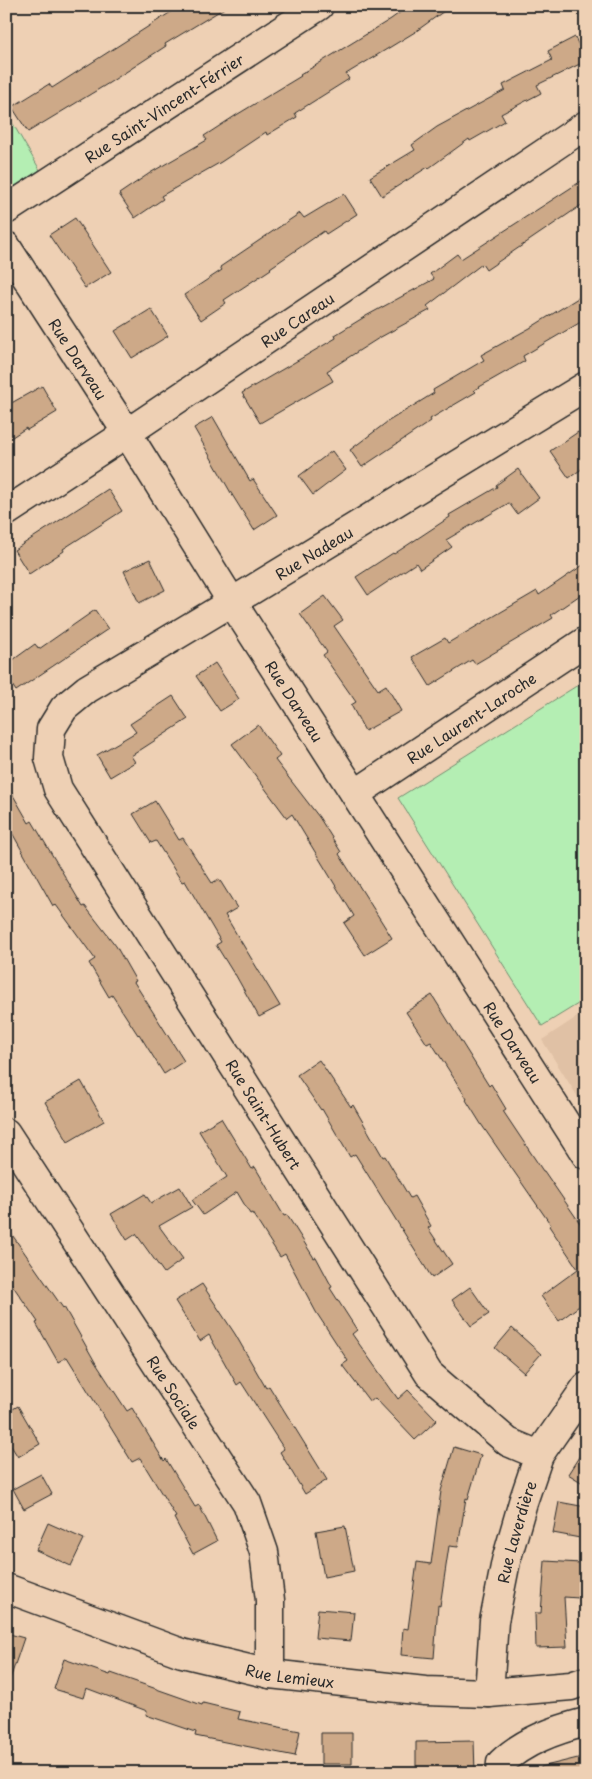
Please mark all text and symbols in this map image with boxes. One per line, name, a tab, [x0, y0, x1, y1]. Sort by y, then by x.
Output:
street label: Rue Saint-Vincent-Férrier	[79, 47, 248, 168]
street label: Rue Careau	[255, 286, 338, 352]
street label: Rue Darveau	[44, 313, 114, 404]
street label: Rue Nadeau	[270, 520, 357, 585]
street label: Rue Darveau	[261, 655, 330, 746]
street label: Rue Laurent-Laroche	[402, 666, 540, 769]
street label: Rue Darveau	[479, 997, 548, 1087]
street label: Rue Saint-Hubert	[221, 1054, 307, 1174]
street label: Rue Sociale	[142, 1350, 207, 1433]
street label: Rue Laverdière	[490, 1477, 541, 1585]
street label: Rue Lemieux	[243, 1657, 336, 1692]

